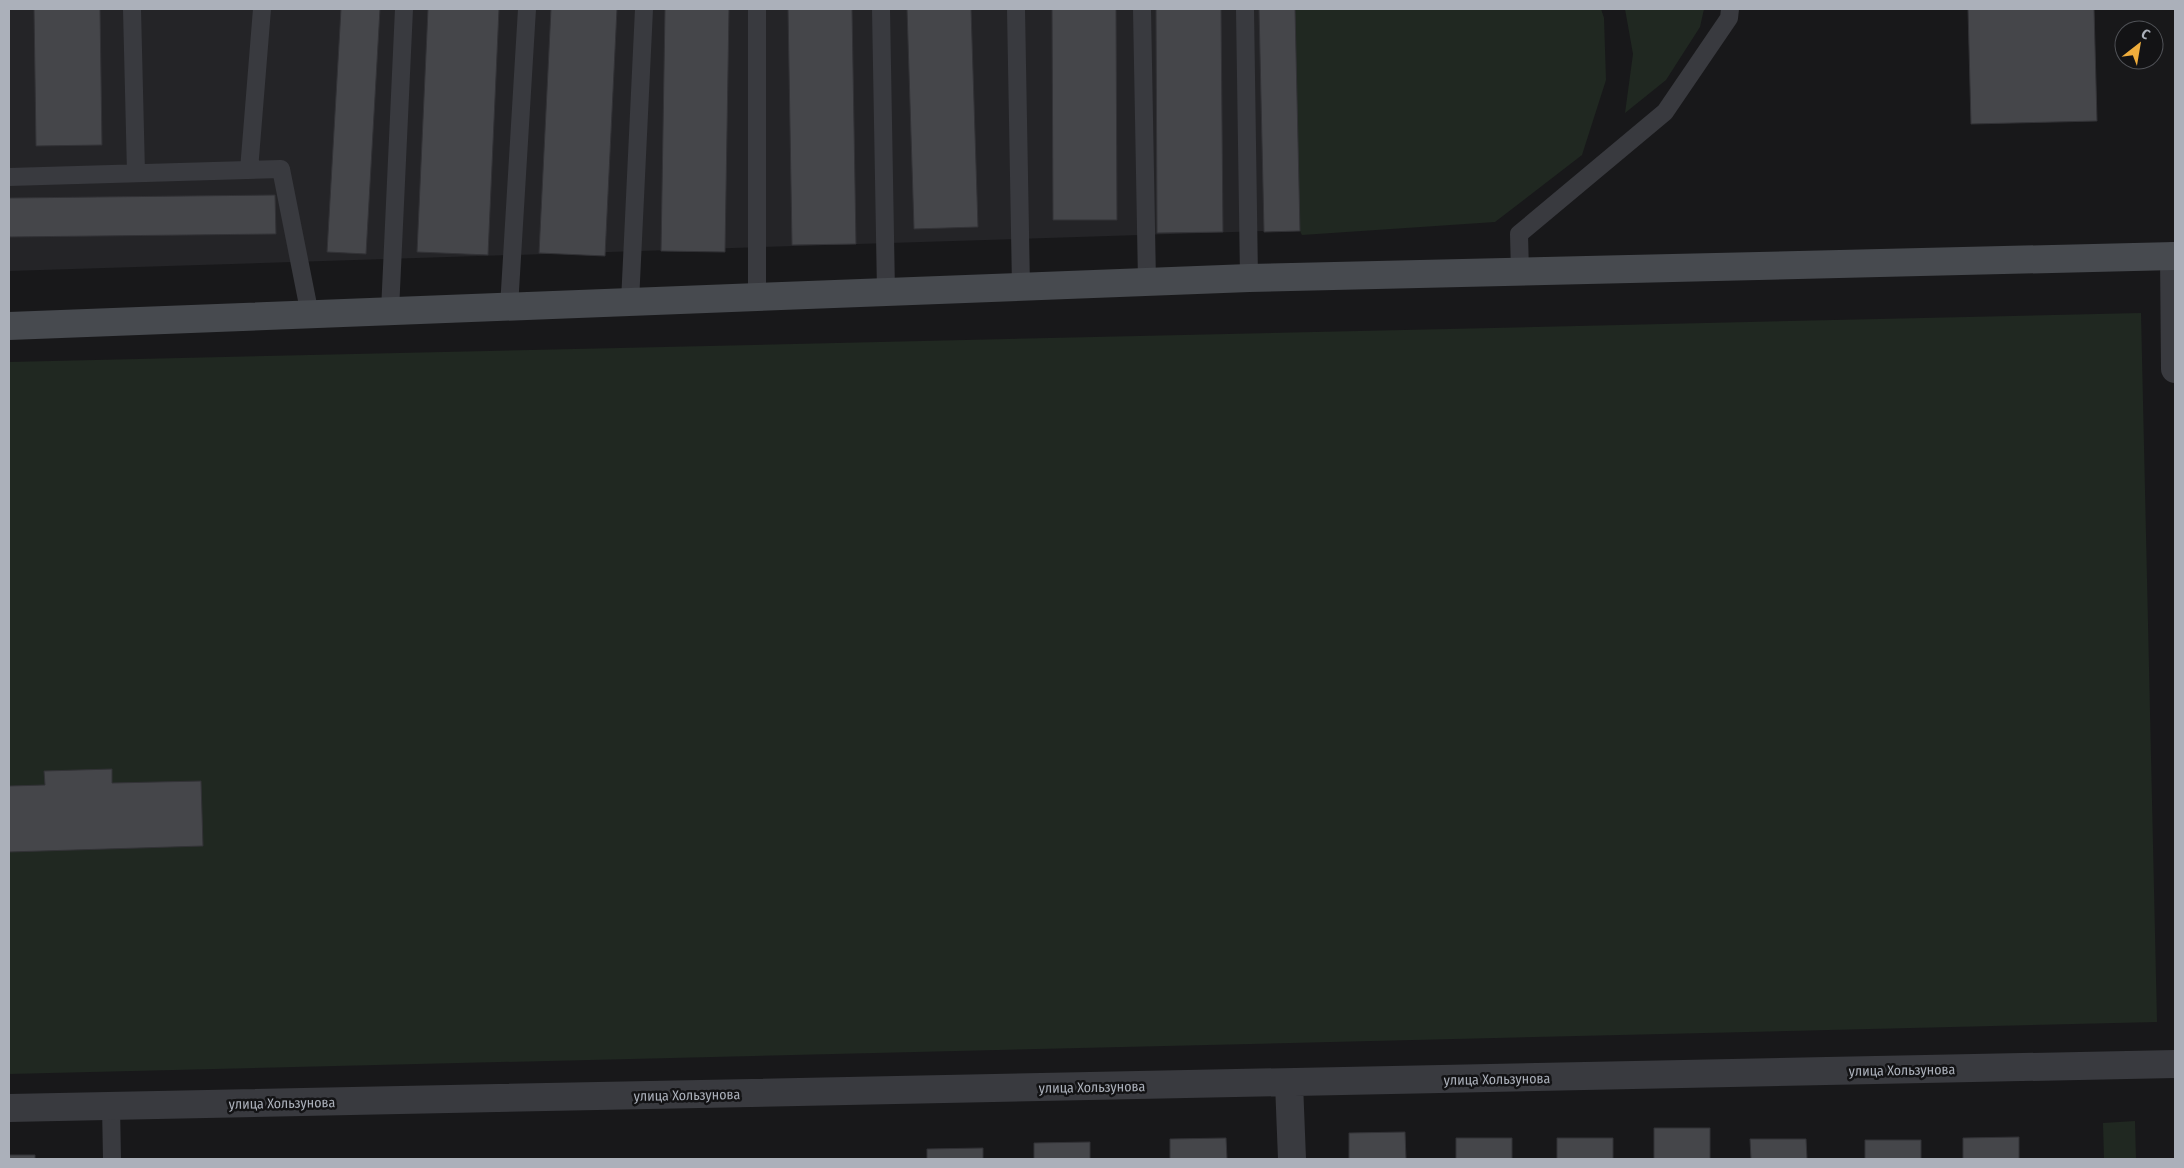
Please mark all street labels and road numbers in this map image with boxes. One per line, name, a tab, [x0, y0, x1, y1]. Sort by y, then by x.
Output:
street label: улица Хользунова	[1849, 1061, 1956, 1080]
street label: улица Хользунова	[1444, 1070, 1551, 1089]
street label: улица Хользунова	[1039, 1078, 1146, 1097]
street label: улица Хользунова	[634, 1086, 741, 1105]
street label: улица Хользунова	[229, 1094, 336, 1113]

